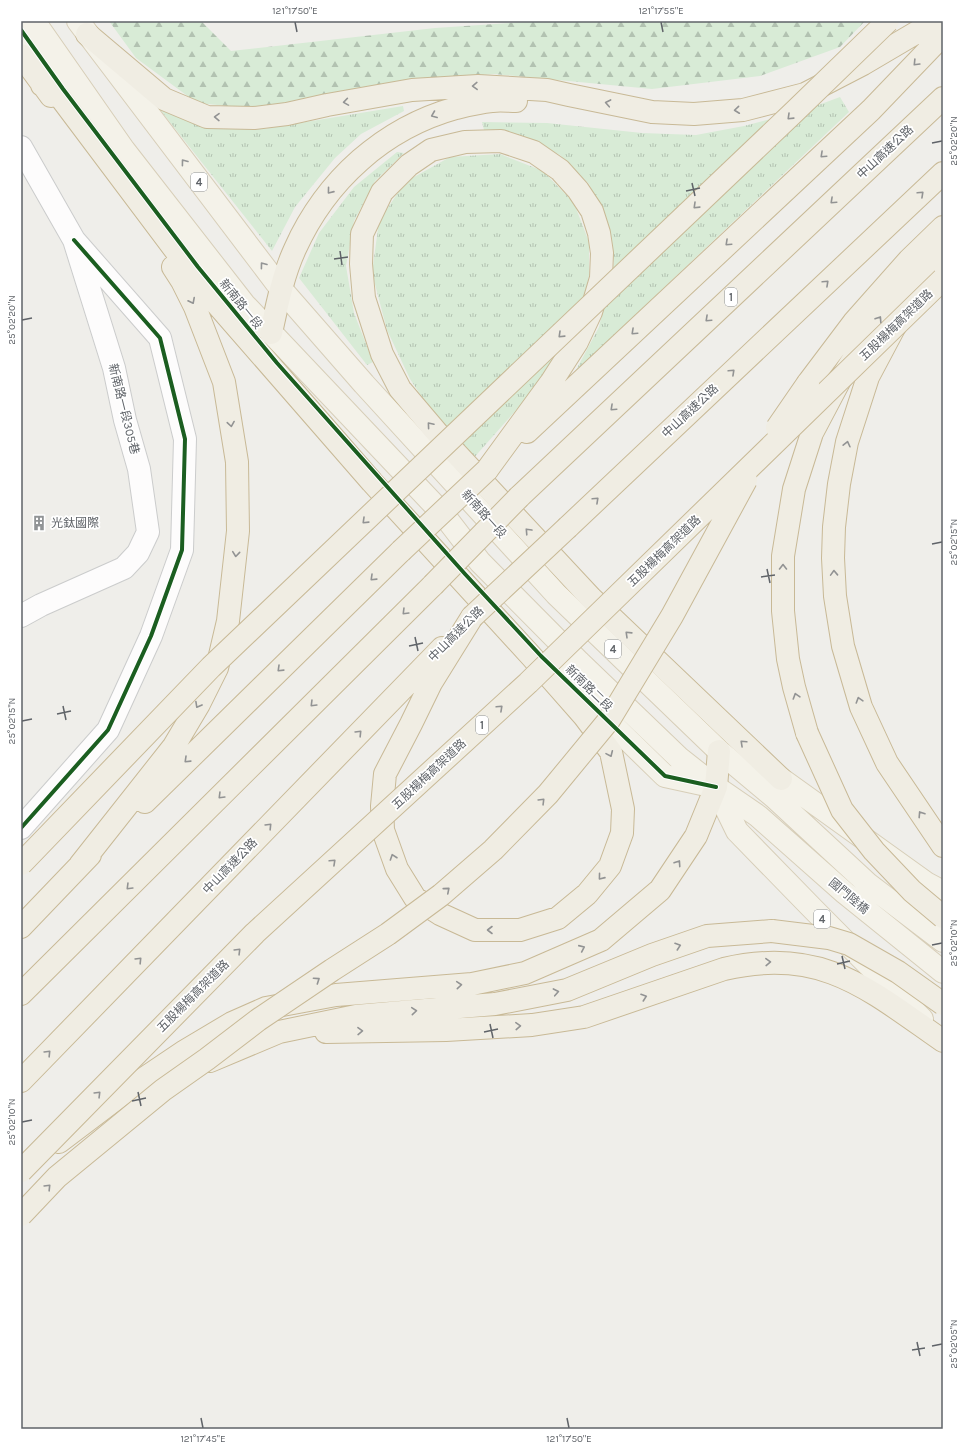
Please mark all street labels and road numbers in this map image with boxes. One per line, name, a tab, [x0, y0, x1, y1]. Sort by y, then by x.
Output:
street label: 中山高速公路	[854, 122, 916, 182]
road number: 4	[191, 173, 207, 191]
street label: 新南路一段	[217, 276, 265, 332]
street label: 五股楊梅高架道路	[857, 287, 935, 363]
road number: 1	[725, 288, 737, 306]
street label: 新南路一段305巷	[106, 362, 142, 456]
street label: 中山高速公路	[659, 381, 721, 441]
street label: 新南路一段	[459, 487, 509, 541]
street label: 五股楊梅高架道路	[625, 513, 703, 589]
street label: 中山高速公路	[426, 604, 486, 664]
road number: 4	[605, 640, 621, 658]
street label: 新南路二段	[563, 662, 615, 714]
road number: 1	[476, 716, 488, 734]
street label: 五股楊梅高架道路	[389, 736, 469, 812]
street label: 中山高速公路	[200, 835, 260, 897]
street label: 國門陸橋	[826, 875, 872, 917]
road number: 4	[814, 910, 830, 928]
street label: 五股楊梅高架道路	[154, 957, 232, 1035]

